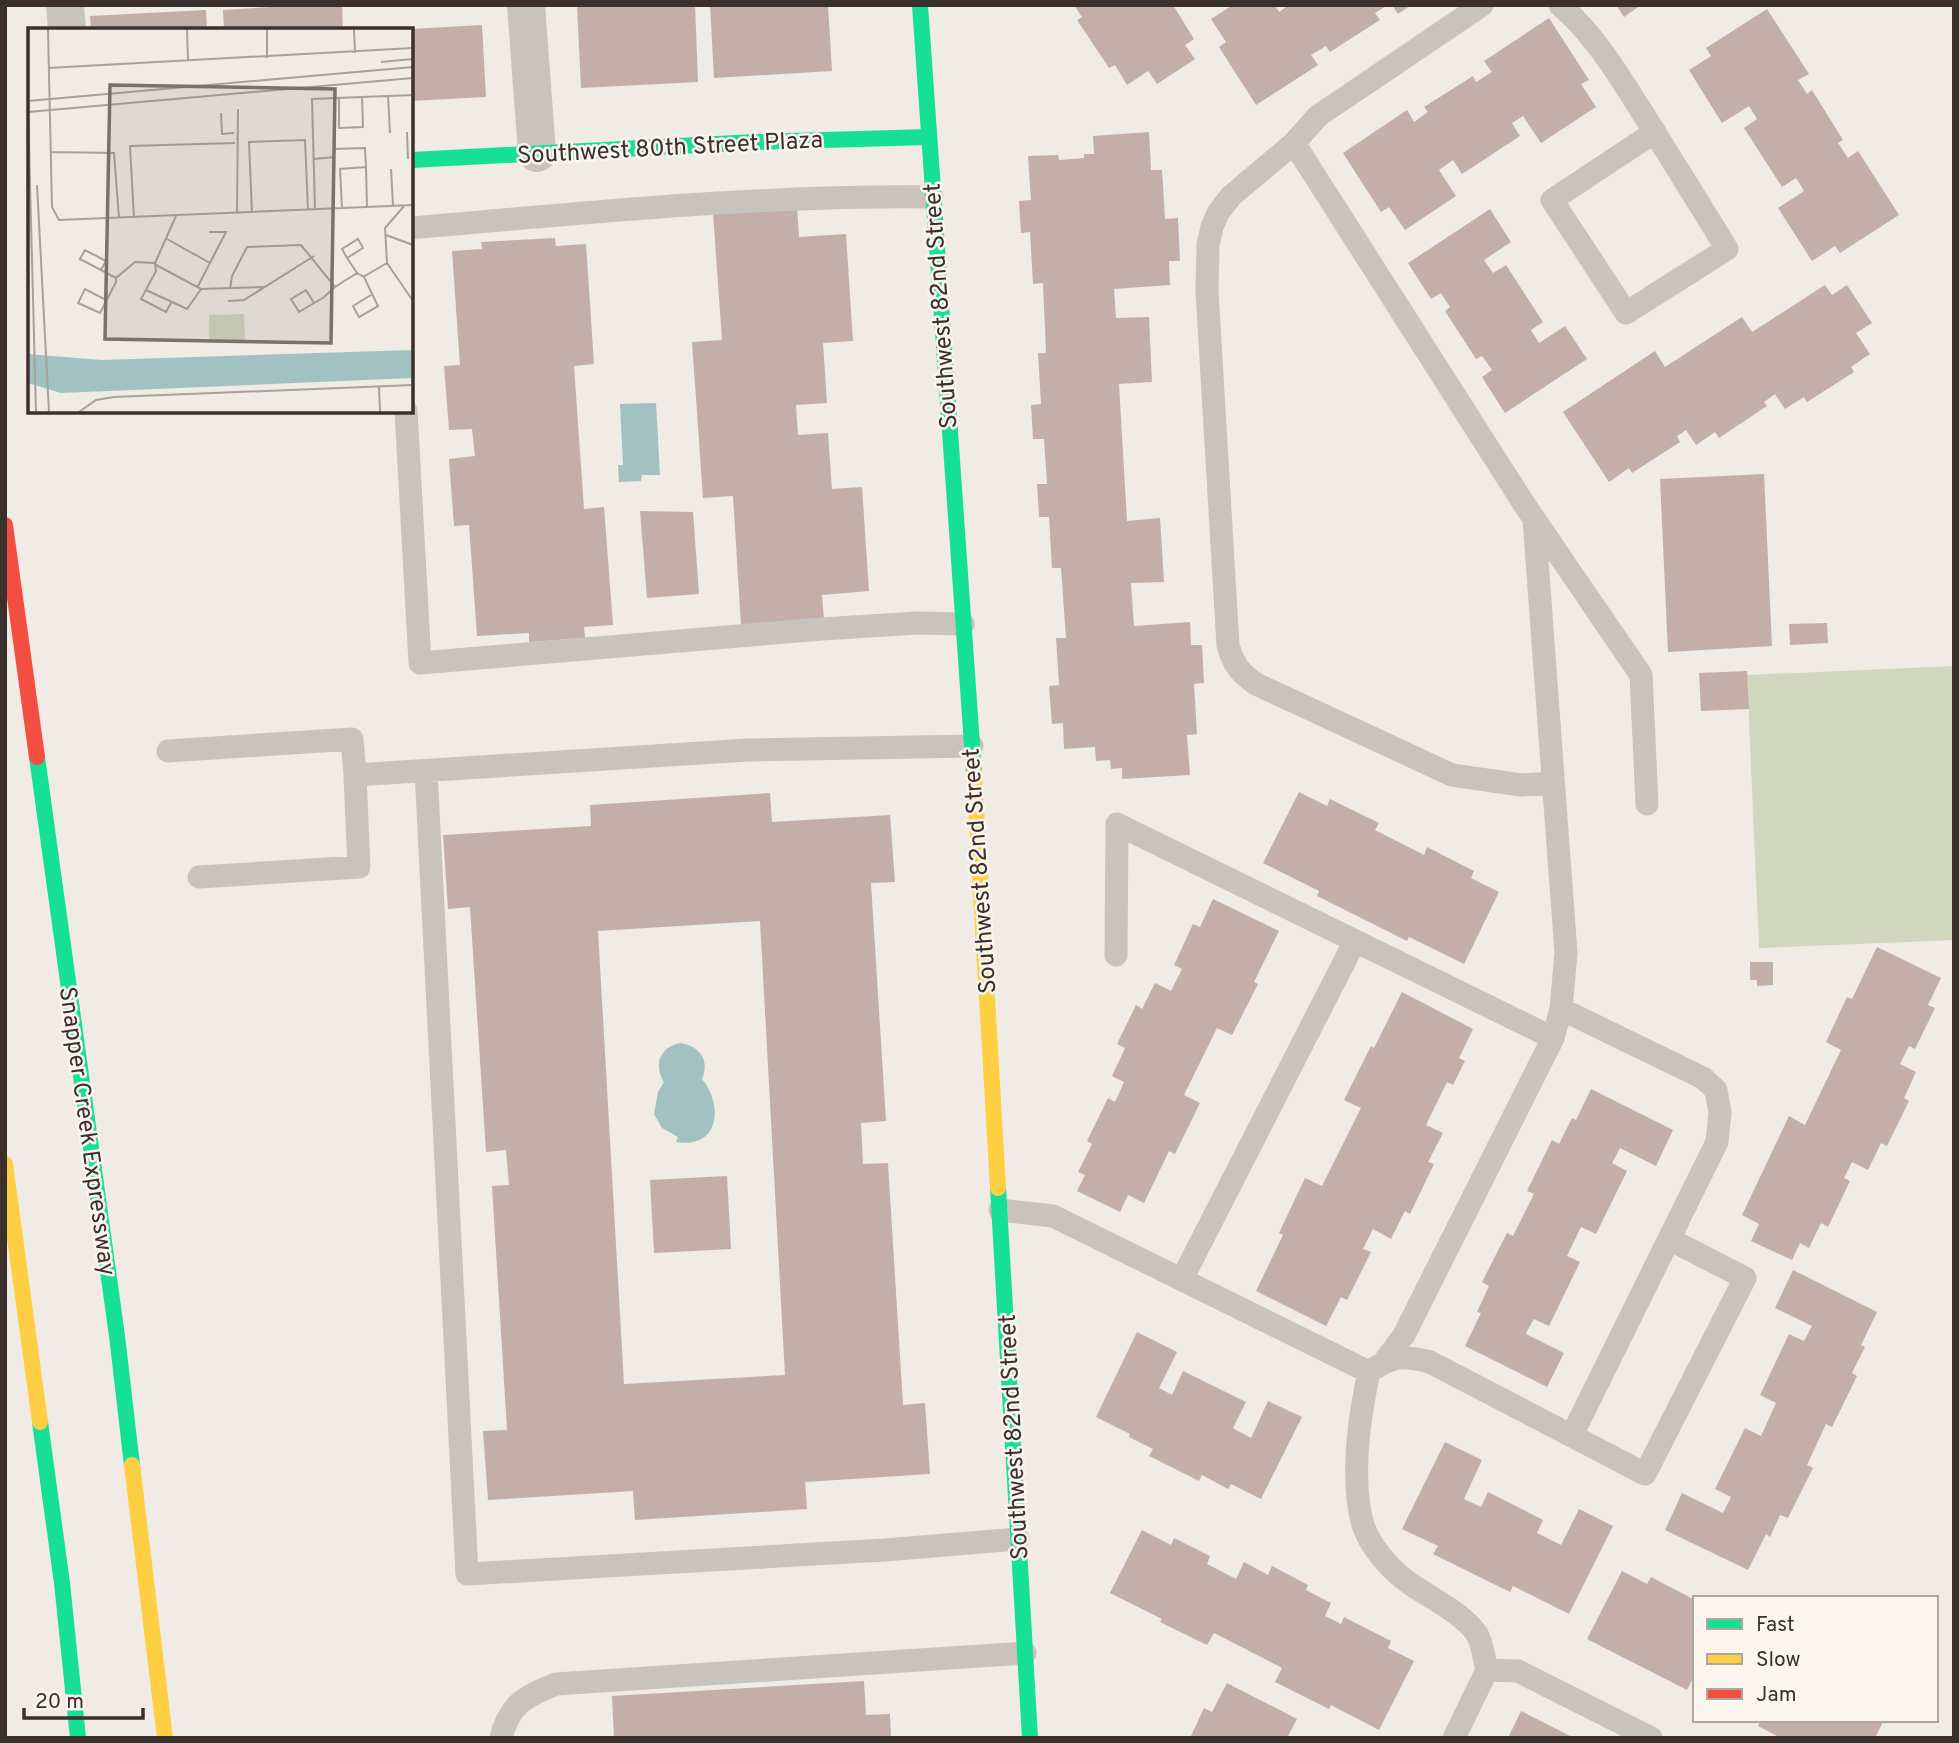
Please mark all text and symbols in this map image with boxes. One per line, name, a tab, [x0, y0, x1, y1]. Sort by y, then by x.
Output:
inset map	[28, 28, 413, 413]
street label: Southwest 80th Street Plaza	[516, 126, 824, 172]
street label: Southwest 82nd Street	[918, 182, 966, 430]
street label: Southwest 82nd Street	[957, 747, 1005, 995]
street label: Snapper Creek Expressway	[51, 985, 121, 1278]
street label: Southwest 82nd Street	[994, 1313, 1036, 1561]
legend	[1693, 1596, 1938, 1722]
text: Fast	[1756, 1612, 1795, 1639]
text: Slow	[1756, 1647, 1801, 1674]
scale bar	[24, 1676, 144, 1720]
text: Jam	[1756, 1682, 1797, 1709]
text: 20 m	[35, 1689, 84, 1716]

